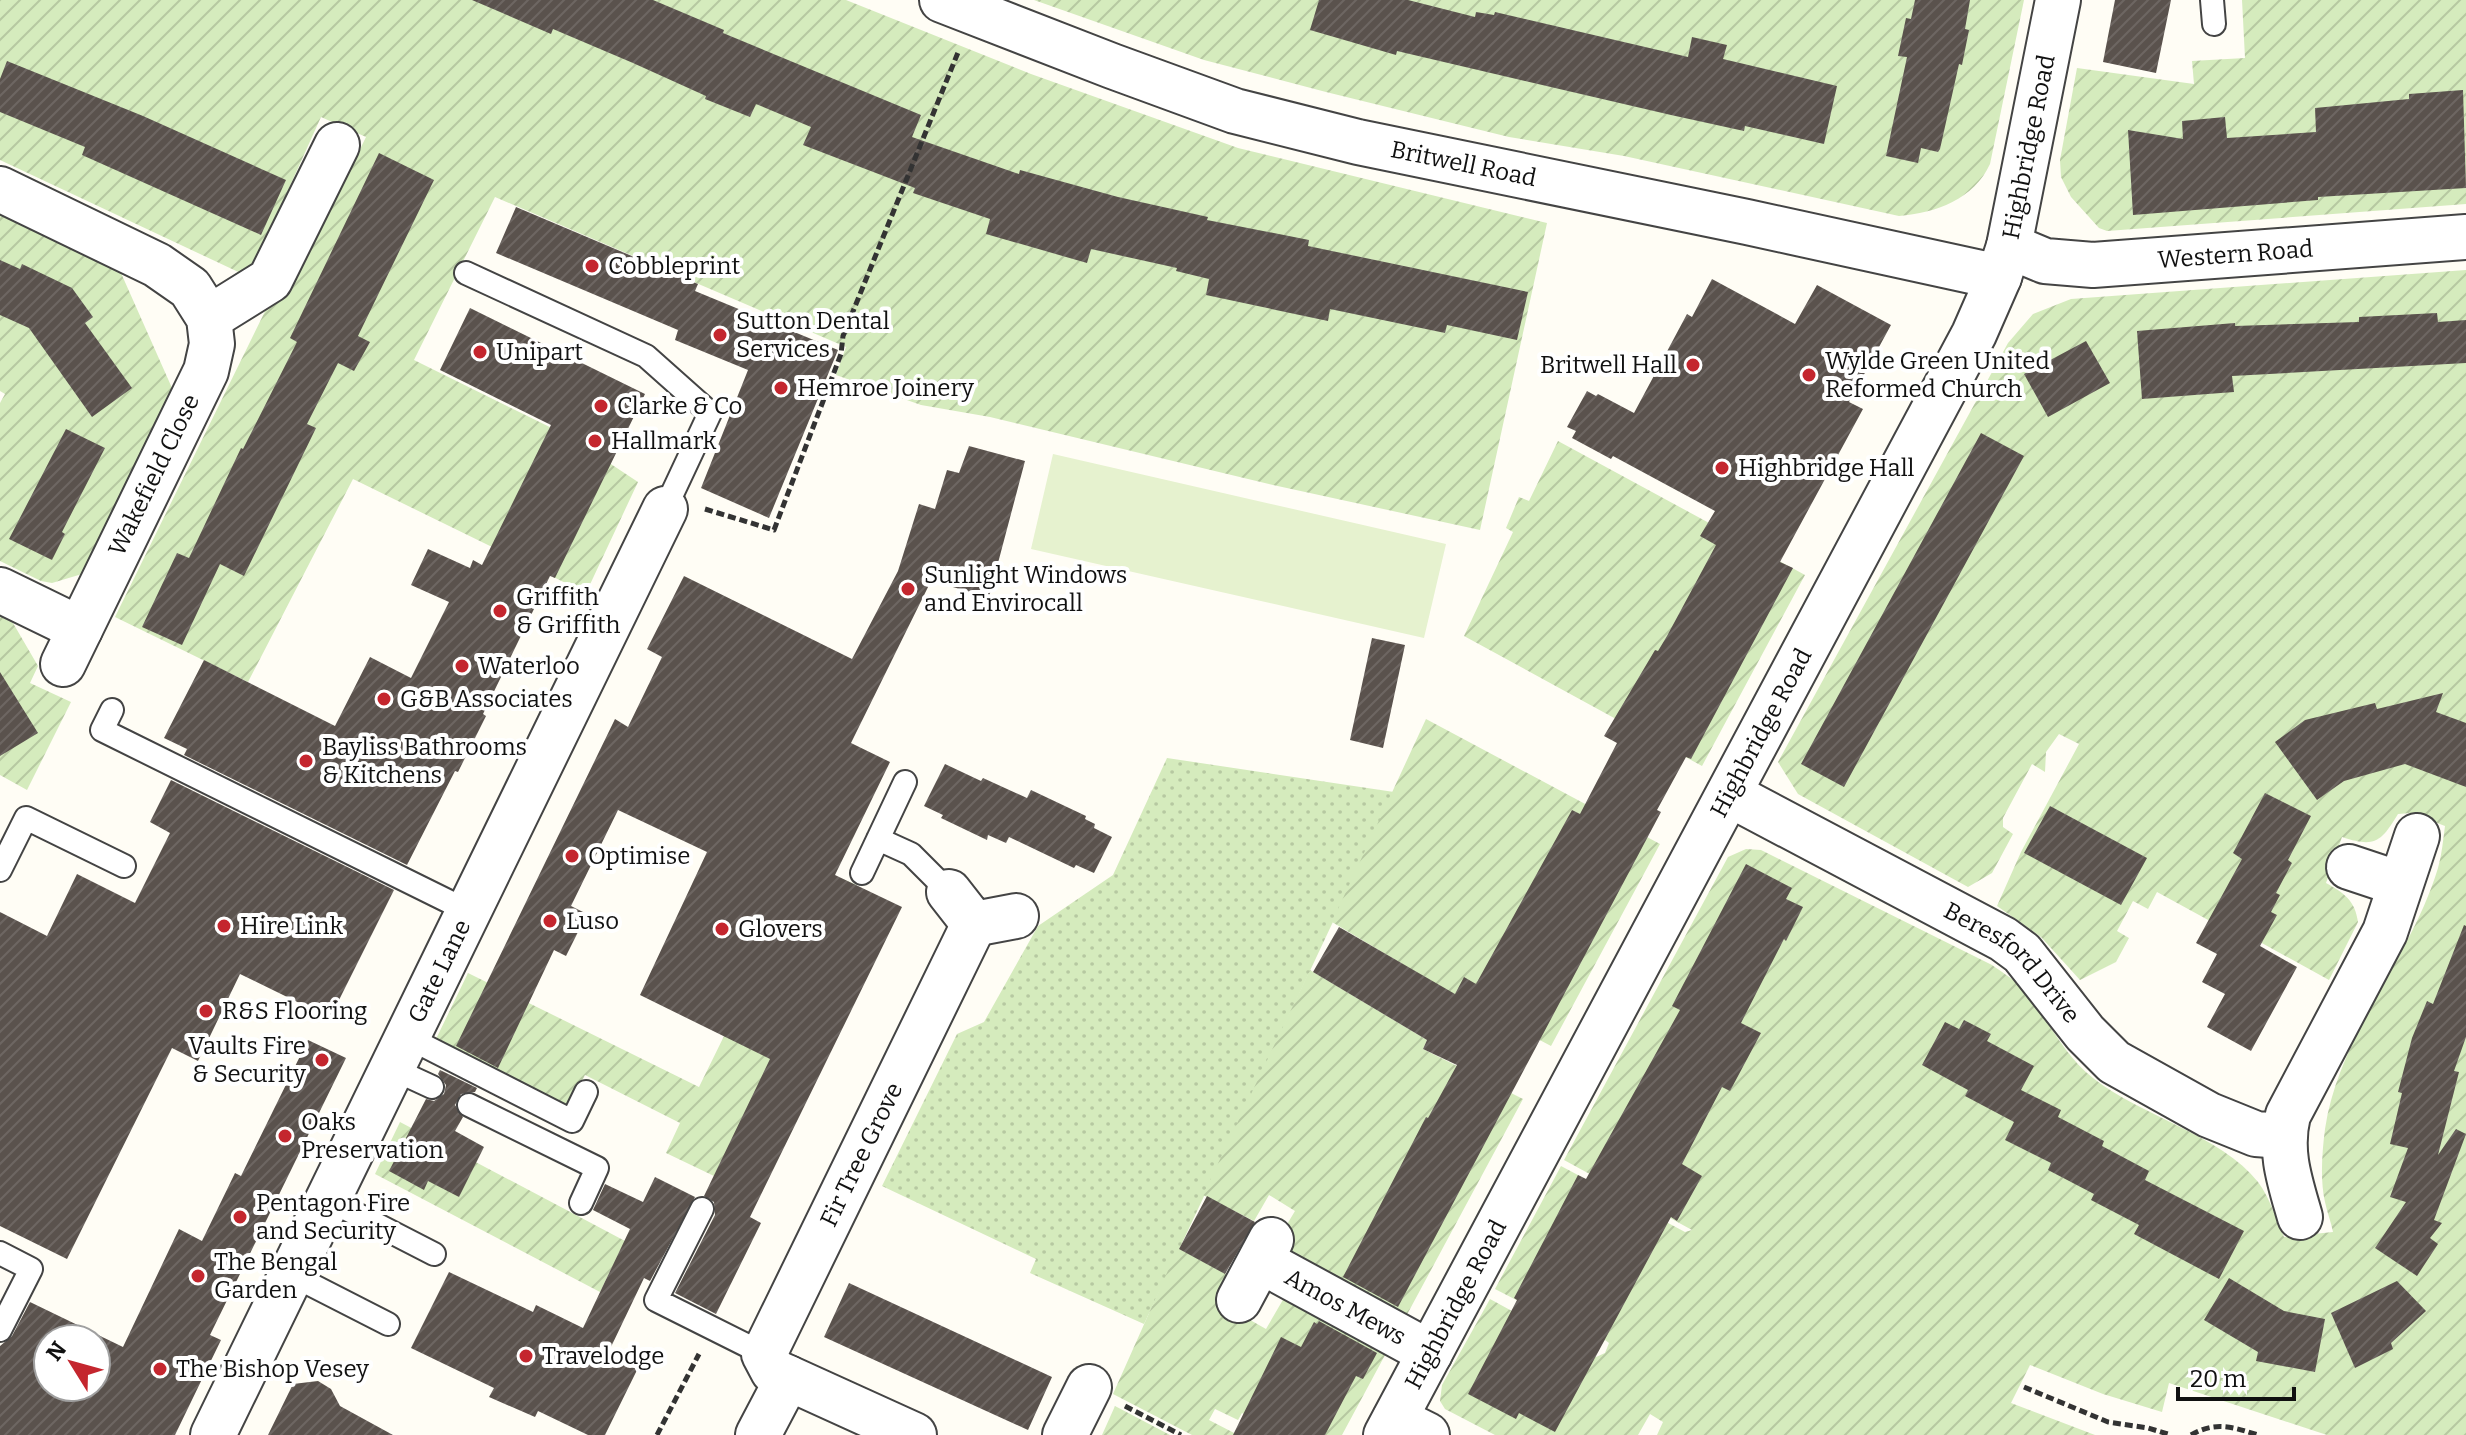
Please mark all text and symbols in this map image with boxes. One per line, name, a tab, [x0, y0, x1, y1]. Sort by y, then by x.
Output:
street label: Highbridge Road	[1997, 52, 2061, 242]
street label: Britwell Road	[1388, 135, 1539, 192]
street label: Western Road	[2157, 235, 2314, 274]
place label: Cobbleprint	[608, 252, 740, 280]
marker: Cobbleprint	[583, 257, 601, 275]
place label: Sutton Dental Services	[736, 307, 890, 363]
marker: Sutton Dental Services	[711, 326, 729, 344]
place label: Unipart	[496, 338, 583, 366]
marker: Unipart	[471, 343, 489, 361]
place label: Wylde Green United Reformed Church	[1825, 347, 2050, 403]
place label: Britwell Hall	[1540, 351, 1677, 379]
marker: Britwell Hall	[1684, 356, 1702, 374]
marker: Wylde Green United Reformed Church	[1800, 366, 1818, 384]
place label: Hemroe Joinery	[797, 374, 974, 402]
marker: Hemroe Joinery	[772, 379, 790, 397]
street label: Wakefield Close	[103, 390, 205, 560]
place label: Clarke & Co	[617, 392, 742, 420]
marker: Clarke & Co	[592, 397, 610, 415]
place label: Hallmark	[611, 427, 717, 455]
marker: Hallmark	[586, 432, 604, 450]
place label: Highbridge Hall	[1738, 454, 1915, 482]
marker: Highbridge Hall	[1713, 459, 1731, 477]
place label: Sunlight Windows and Envirocall	[924, 561, 1127, 617]
marker: Sunlight Windows and Envirocall	[899, 580, 917, 598]
place label: Griffith & Griffith	[516, 583, 620, 639]
marker: Griffith & Griffith	[491, 602, 509, 620]
street label: Highbridge Road	[1704, 644, 1817, 822]
place label: Waterloo	[478, 652, 580, 680]
marker: Waterloo	[453, 657, 471, 675]
place label: G&B Associates	[400, 685, 573, 713]
marker: G&B Associates	[375, 690, 393, 708]
place label: Bayliss Bathrooms & Kitchens	[322, 733, 527, 789]
marker: Bayliss Bathrooms & Kitchens	[297, 752, 315, 770]
place label: Optimise	[588, 842, 690, 870]
marker: Optimise	[563, 847, 581, 865]
street label: Beresford Drive	[1939, 896, 2086, 1028]
place label: Luso	[566, 907, 619, 935]
place label: Hire Link	[240, 912, 343, 940]
marker: Luso	[541, 912, 559, 930]
street label: Gate Lane	[402, 915, 476, 1027]
place label: Glovers	[738, 915, 823, 943]
marker: Hire Link	[215, 917, 233, 935]
marker: Glovers	[713, 920, 731, 938]
place label: R&S Flooring	[222, 997, 368, 1025]
marker: R&S Flooring	[197, 1002, 215, 1020]
place label: Vaults Fire & Security	[188, 1032, 306, 1088]
marker: Vaults Fire & Security	[313, 1051, 331, 1069]
street label: Fir Tree Grove	[814, 1078, 908, 1231]
place label: Oaks Preservation	[301, 1108, 444, 1164]
marker: Oaks Preservation	[276, 1127, 294, 1145]
place label: Pentagon Fire and Security	[256, 1189, 410, 1245]
marker: Pentagon Fire and Security	[231, 1208, 249, 1226]
street label: Highbridge Road	[1399, 1215, 1512, 1394]
place label: The Bengal Garden	[214, 1248, 337, 1304]
street label: Amos Mews	[1280, 1263, 1411, 1351]
marker: The Bengal Garden	[189, 1267, 207, 1285]
north arrow	[32, 1323, 112, 1403]
text: N	[41, 1336, 72, 1366]
place label: Travelodge	[542, 1342, 664, 1370]
marker: Travelodge	[517, 1347, 535, 1365]
scale bar	[2178, 1351, 2294, 1401]
place label: The Bishop Vesey	[176, 1355, 369, 1383]
marker: The Bishop Vesey	[151, 1360, 169, 1378]
text: 20 m	[2190, 1365, 2246, 1393]

